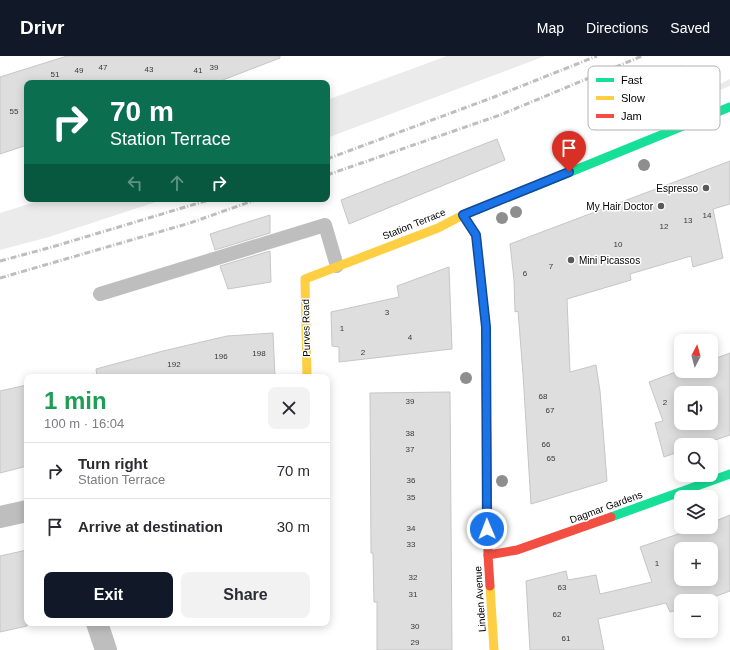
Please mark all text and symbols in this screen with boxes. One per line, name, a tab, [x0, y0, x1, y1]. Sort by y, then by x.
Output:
text: Drivr	[20, 17, 64, 38]
text: Map	[537, 20, 564, 36]
text: Directions	[586, 20, 648, 36]
text: Saved	[670, 20, 710, 36]
house number: 47	[99, 63, 108, 72]
house number: 39	[210, 63, 219, 72]
house number: 43	[145, 65, 154, 74]
house number: 49	[75, 66, 84, 75]
house number: 41	[194, 66, 203, 75]
legend	[588, 66, 720, 130]
house number: 51	[51, 70, 60, 79]
text: Fast	[621, 74, 642, 86]
text: Slow	[621, 92, 645, 104]
icon: right	[44, 96, 96, 148]
text: 70 m	[110, 96, 174, 127]
house number: 55	[10, 107, 19, 116]
text: Jam	[621, 110, 642, 122]
text: Station Terrace	[110, 129, 231, 149]
pin	[552, 131, 586, 172]
icon: arrive	[558, 137, 580, 159]
icon: left	[124, 172, 146, 194]
icon: ahead	[166, 172, 188, 194]
icon: right	[208, 172, 230, 194]
place label: Espresso	[656, 183, 698, 194]
marker: Espresso	[701, 183, 711, 193]
place label: My Hair Doctor	[586, 201, 654, 212]
marker: My Hair Doctor	[656, 201, 666, 211]
street label: Station Terrace	[381, 206, 448, 242]
house number: 14	[703, 211, 712, 220]
house number: 13	[684, 216, 693, 225]
house number: 12	[660, 222, 669, 231]
house number: 10	[614, 240, 623, 249]
marker: Mini Picassos	[566, 255, 576, 265]
place label: Mini Picassos	[579, 255, 640, 266]
house number: 7	[549, 262, 554, 271]
house number: 6	[523, 269, 528, 278]
street label: Purves Road	[300, 299, 312, 357]
house number: 3	[385, 308, 390, 317]
house number: 1	[340, 324, 345, 333]
house number: 4	[408, 333, 413, 342]
north arrow	[674, 334, 718, 378]
map controls	[674, 334, 718, 638]
house number: 2	[361, 348, 366, 357]
house number: 198	[252, 349, 266, 358]
house number: 196	[214, 352, 228, 361]
house number: 192	[167, 360, 181, 369]
button: sound	[674, 386, 718, 430]
text: 1 min	[44, 387, 107, 414]
button: close	[268, 387, 310, 429]
house number: 68	[539, 392, 548, 401]
house number: 39	[406, 397, 415, 406]
house number: 2	[663, 398, 668, 407]
house number: 67	[546, 406, 555, 415]
text: 100 m · 16:04	[44, 416, 124, 431]
house number: 38	[406, 429, 415, 438]
button: search	[674, 438, 718, 482]
house number: 66	[542, 440, 551, 449]
house number: 37	[406, 445, 415, 454]
house number: 65	[547, 454, 556, 463]
text: Turn right	[78, 455, 148, 472]
icon: right	[44, 460, 66, 482]
text: 70 m	[277, 462, 310, 479]
text: Station Terrace	[78, 472, 165, 487]
house number: 36	[407, 476, 416, 485]
street label: Dagmar Gardens	[568, 489, 644, 525]
button: layers	[674, 490, 718, 534]
house number: 35	[407, 493, 416, 502]
position arrow	[466, 508, 508, 550]
icon: arrive	[44, 516, 66, 538]
text: Arrive at destination	[78, 518, 223, 535]
text: 30 m	[277, 518, 310, 535]
house number: 34	[407, 524, 416, 533]
house number: 33	[407, 540, 416, 549]
button: +	[674, 542, 718, 586]
house number: 1	[655, 559, 660, 568]
street label: Linden Avenue	[472, 565, 488, 632]
button: Exit	[44, 572, 173, 618]
button: Share	[181, 572, 310, 618]
house number: 32	[409, 573, 418, 582]
house number: 63	[558, 583, 567, 592]
house number: 31	[409, 590, 418, 599]
button: −	[674, 594, 718, 638]
house number: 62	[553, 610, 562, 619]
house number: 30	[411, 622, 420, 631]
house number: 61	[562, 634, 571, 643]
house number: 29	[411, 638, 420, 647]

